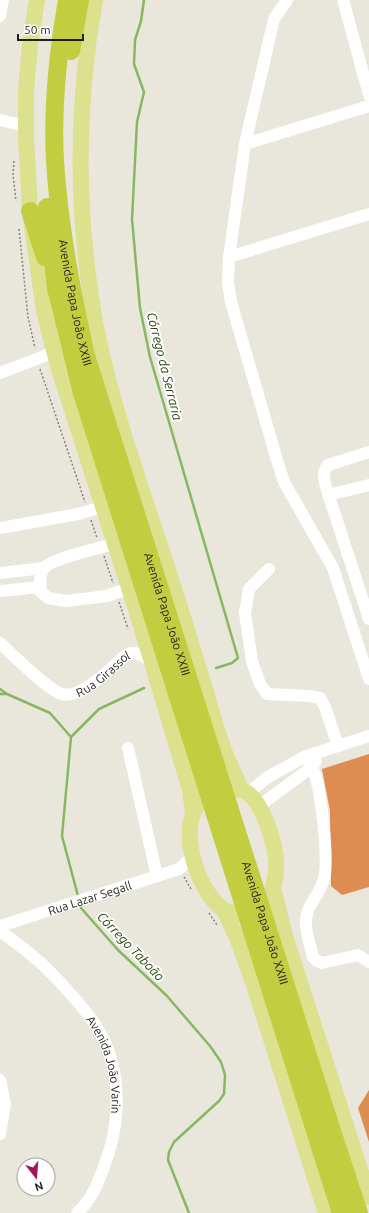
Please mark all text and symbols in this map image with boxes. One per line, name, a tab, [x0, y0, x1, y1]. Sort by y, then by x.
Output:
scale bar	[18, 16, 83, 42]
text: 50 m	[24, 23, 51, 36]
street label: Avenida Papa João XXIII	[57, 239, 95, 367]
water label: Córrego da Serraria	[145, 311, 185, 421]
street label: Avenida Papa João XXIII	[142, 551, 193, 677]
street label: Rua Girassol	[74, 648, 131, 699]
street label: Avenida Papa João XXIII	[240, 860, 291, 986]
street label: Rua Lazar Segall	[46, 878, 133, 917]
water label: Córrego Taboão	[95, 909, 167, 983]
street label: Avenida João Varin	[84, 1013, 123, 1114]
north arrow	[16, 1157, 56, 1197]
text: N	[33, 1180, 45, 1194]

